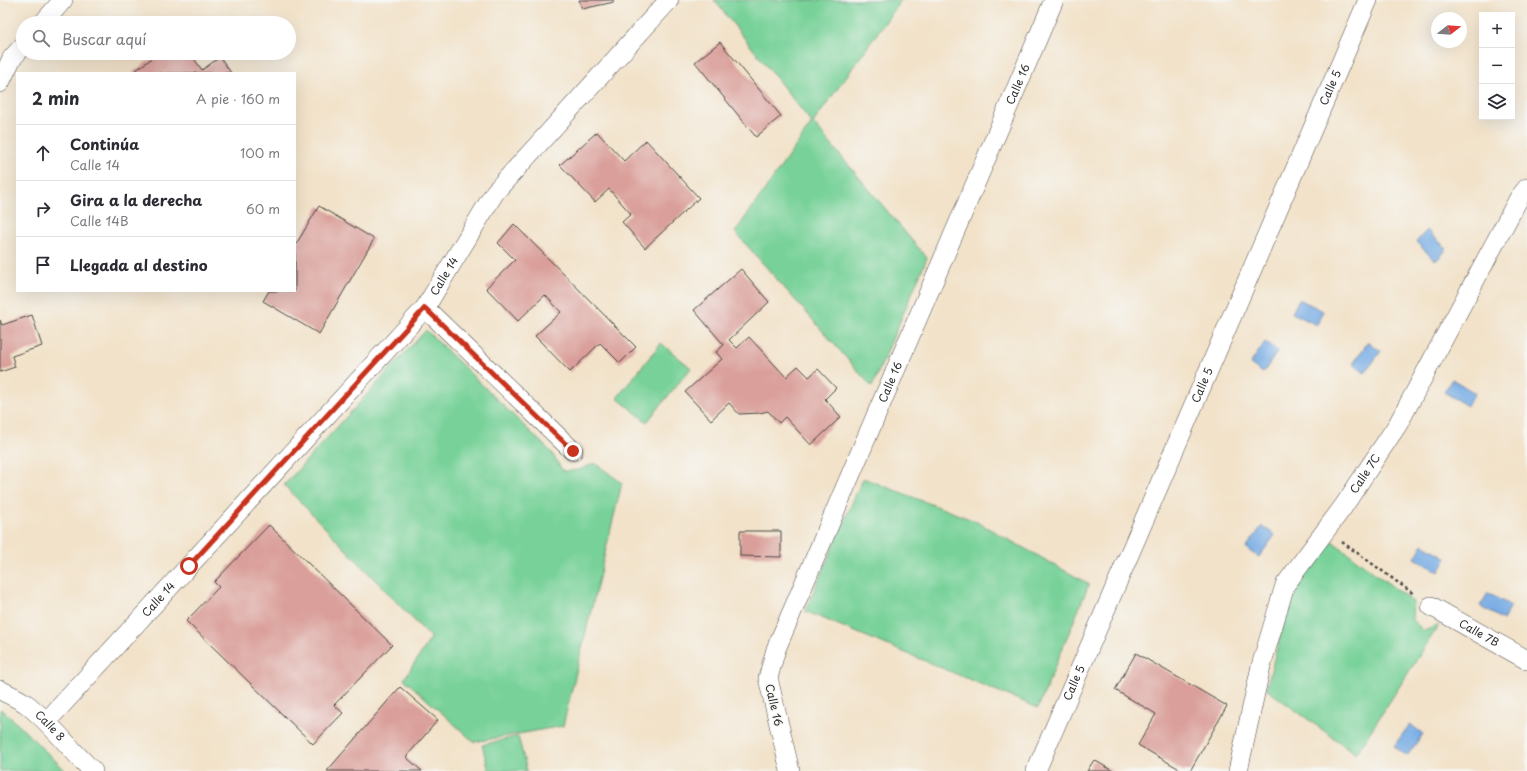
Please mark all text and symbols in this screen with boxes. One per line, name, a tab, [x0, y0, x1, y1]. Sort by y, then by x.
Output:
north arrow	[1431, 12, 1467, 48]
map controls	[1479, 12, 1515, 120]
button: +	[1479, 12, 1515, 48]
search box	[16, 16, 296, 60]
icon: search	[30, 27, 52, 49]
text: Buscar aquí	[62, 27, 146, 50]
button: −	[1479, 48, 1515, 84]
street label: Calle 16	[1001, 61, 1034, 107]
street label: Calle 5	[1315, 67, 1345, 108]
button: layers	[1479, 84, 1515, 120]
text: 2 min	[32, 85, 79, 111]
text: A pie · 160 m	[196, 89, 280, 108]
text: Continúa	[70, 132, 139, 155]
icon: ahead	[32, 142, 54, 164]
text: 100 m	[240, 143, 280, 162]
text: Calle 14	[70, 155, 120, 174]
text: Gira a la derecha	[70, 188, 202, 211]
icon: right	[32, 198, 54, 220]
text: 60 m	[246, 199, 280, 218]
text: Calle 14B	[70, 211, 129, 230]
text: Llegada al destino	[70, 253, 208, 276]
street label: Calle 14	[425, 253, 462, 299]
icon: arrive	[32, 254, 54, 276]
street label: Calle 16	[874, 359, 906, 405]
street label: Calle 5	[1187, 365, 1217, 405]
route end	[564, 442, 582, 460]
street label: Calle 7C	[1345, 450, 1384, 497]
route start	[180, 557, 198, 575]
street label: Calle 14	[137, 578, 179, 620]
street label: Calle 7B	[1456, 614, 1502, 651]
street label: Calle 5	[1058, 662, 1089, 703]
street label: Calle 16	[761, 682, 788, 728]
street label: Calle 8	[32, 706, 69, 745]

